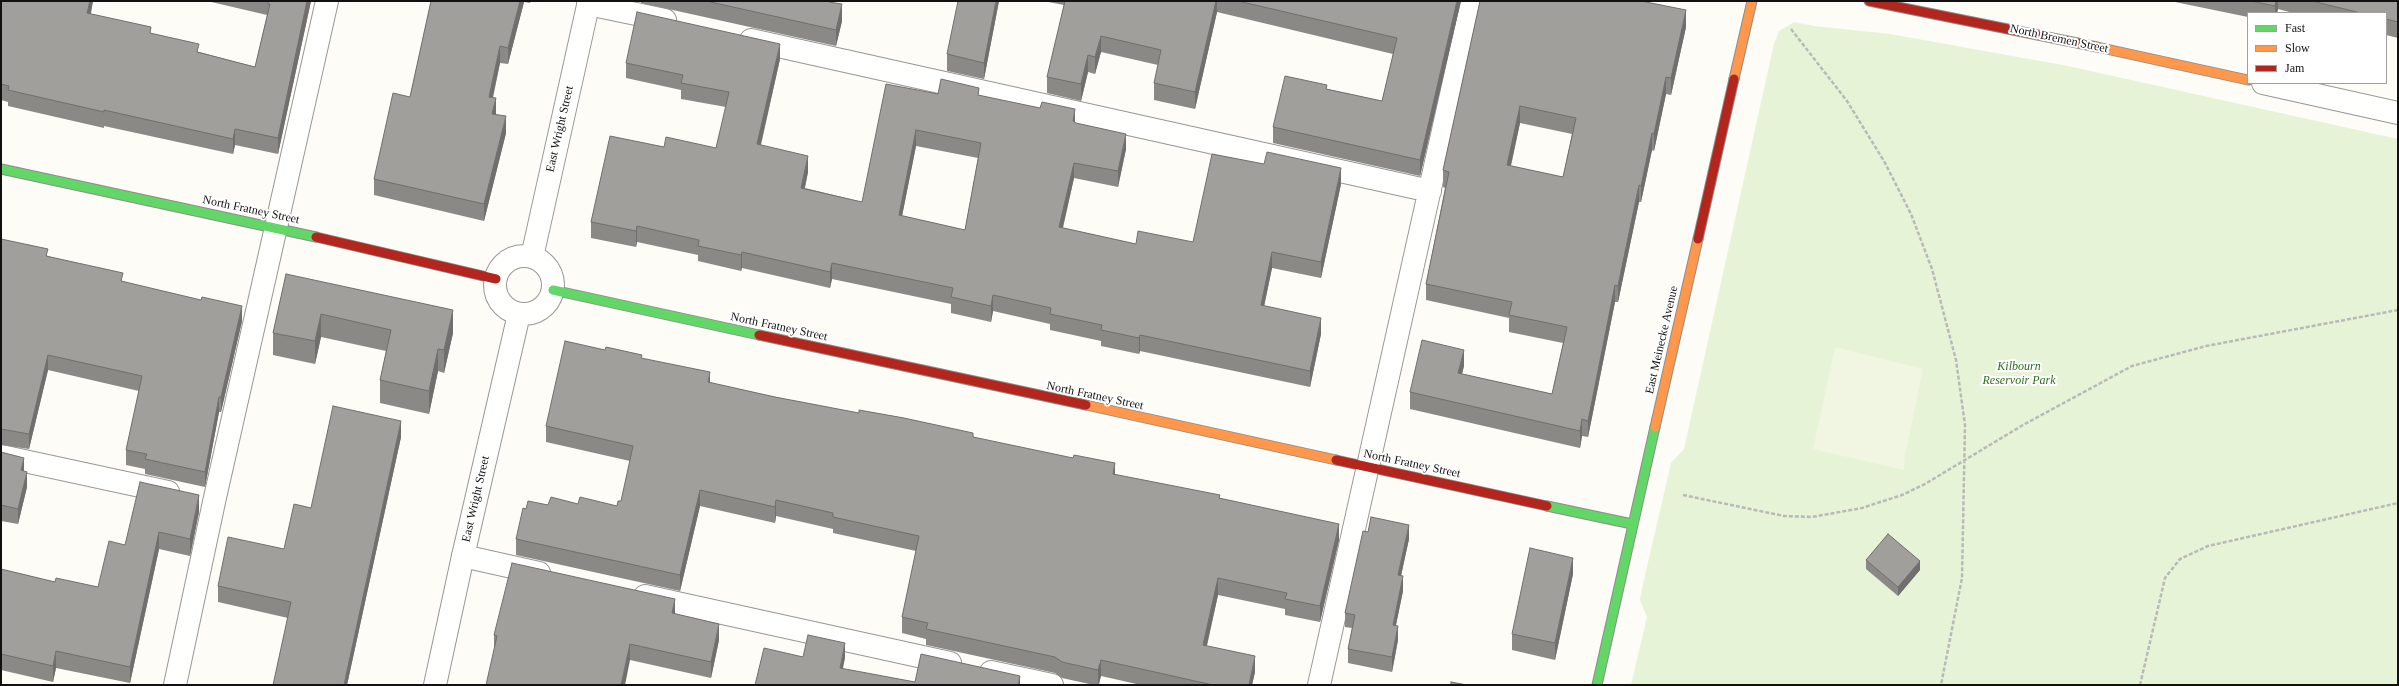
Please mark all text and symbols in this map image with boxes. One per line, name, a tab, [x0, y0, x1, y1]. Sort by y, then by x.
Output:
legend	[2247, 12, 2387, 84]
text: Fast	[2285, 21, 2305, 35]
street label: North Bremen Street	[2009, 22, 2109, 56]
text: Slow	[2285, 41, 2310, 55]
text: Jam	[2285, 61, 2304, 75]
street label: East Wright Street	[543, 84, 577, 174]
street label: North Fratney Street	[201, 193, 301, 227]
street label: East Meinecke Avenue	[1643, 285, 1681, 395]
street label: North Fratney Street	[729, 310, 829, 344]
park label: Kilbourn Reservoir Park	[1983, 360, 2055, 388]
street label: North Fratney Street	[1045, 379, 1145, 413]
street label: North Fratney Street	[1362, 447, 1462, 481]
street label: East Wright Street	[459, 454, 493, 544]

